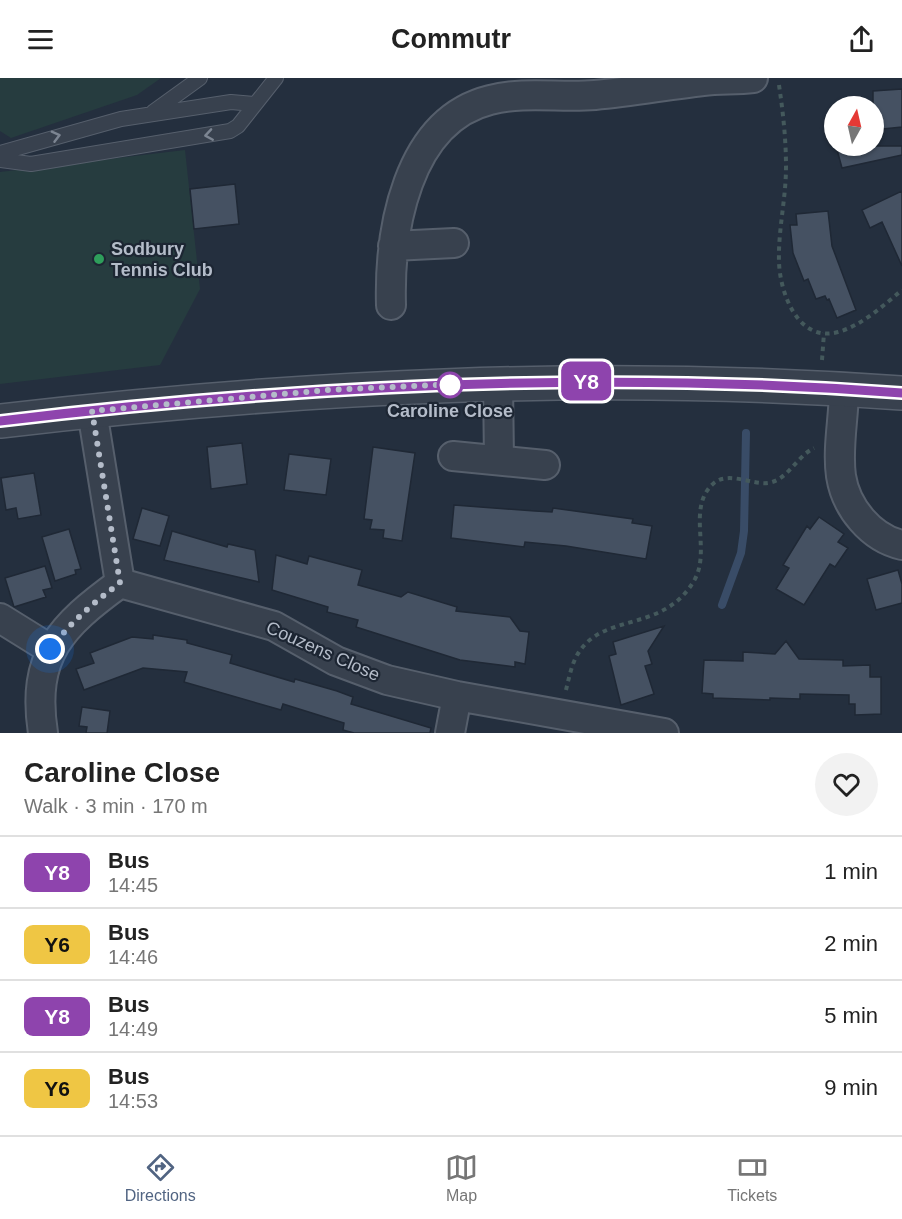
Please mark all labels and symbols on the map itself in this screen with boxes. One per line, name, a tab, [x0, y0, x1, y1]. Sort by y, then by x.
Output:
north arrow	[824, 96, 884, 156]
one-way arrow	[204, 128, 214, 140]
one-way arrow	[51, 131, 61, 144]
place label: Sodbury Tennis Club	[111, 239, 213, 280]
marker: Sodbury Tennis Club	[92, 252, 106, 266]
line badge: Y8	[559, 362, 613, 400]
marker: Caroline Close	[437, 372, 463, 398]
place label: Caroline Close	[387, 401, 513, 421]
street label: Couzens Close	[263, 617, 383, 685]
your location	[35, 634, 65, 664]

